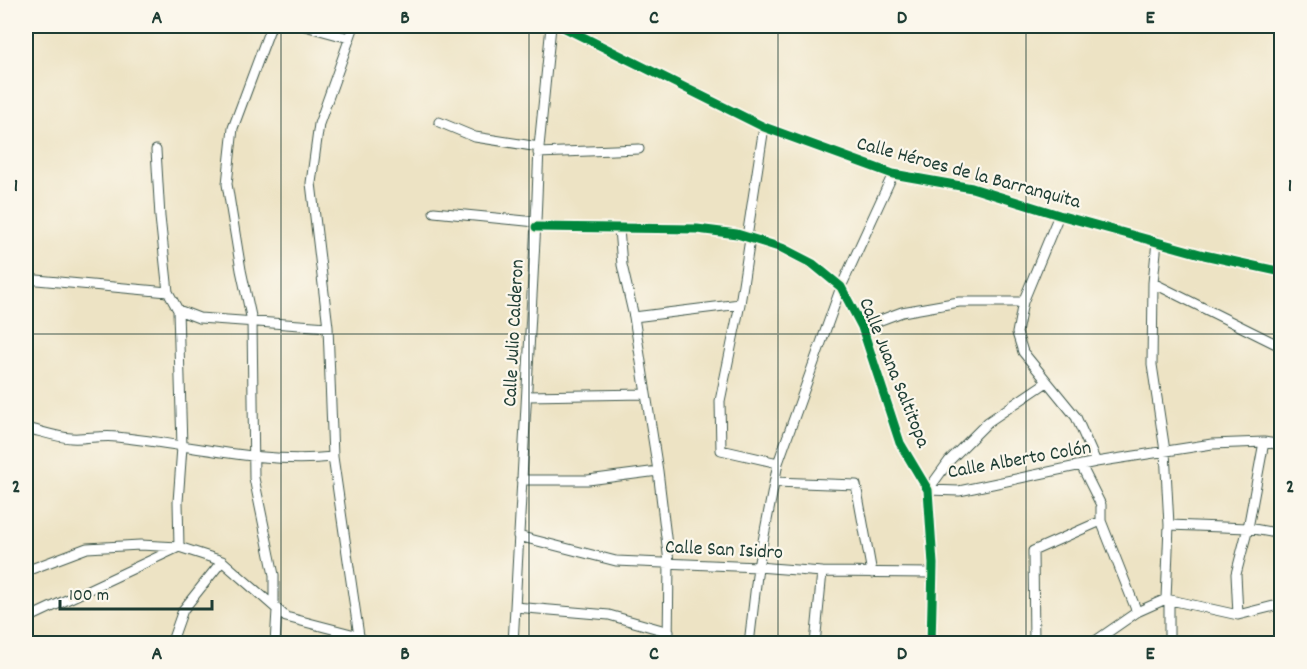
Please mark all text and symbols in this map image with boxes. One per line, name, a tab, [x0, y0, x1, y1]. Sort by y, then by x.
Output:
text: A	[152, 5, 163, 33]
text: B	[400, 5, 410, 33]
text: C	[649, 5, 659, 33]
text: D	[897, 5, 908, 33]
text: E	[1145, 5, 1155, 33]
street label: Calle Héroes de la Barranquita	[853, 130, 1084, 217]
text: 1	[14, 173, 18, 201]
text: 1	[1288, 173, 1292, 201]
street label: Calle Julio Calderon	[497, 259, 533, 408]
street label: Calle Juana Saltitopa	[850, 294, 936, 453]
street label: Calle Alberto Colón	[946, 435, 1093, 487]
text: 2	[12, 474, 20, 502]
text: 2	[1286, 474, 1294, 502]
street label: Calle San Isidro	[664, 534, 784, 568]
scale bar	[60, 573, 212, 611]
text: 100 m	[69, 584, 109, 609]
text: A	[152, 641, 163, 669]
text: B	[400, 641, 410, 669]
text: C	[649, 641, 659, 669]
text: D	[897, 641, 908, 669]
text: E	[1145, 641, 1155, 669]

